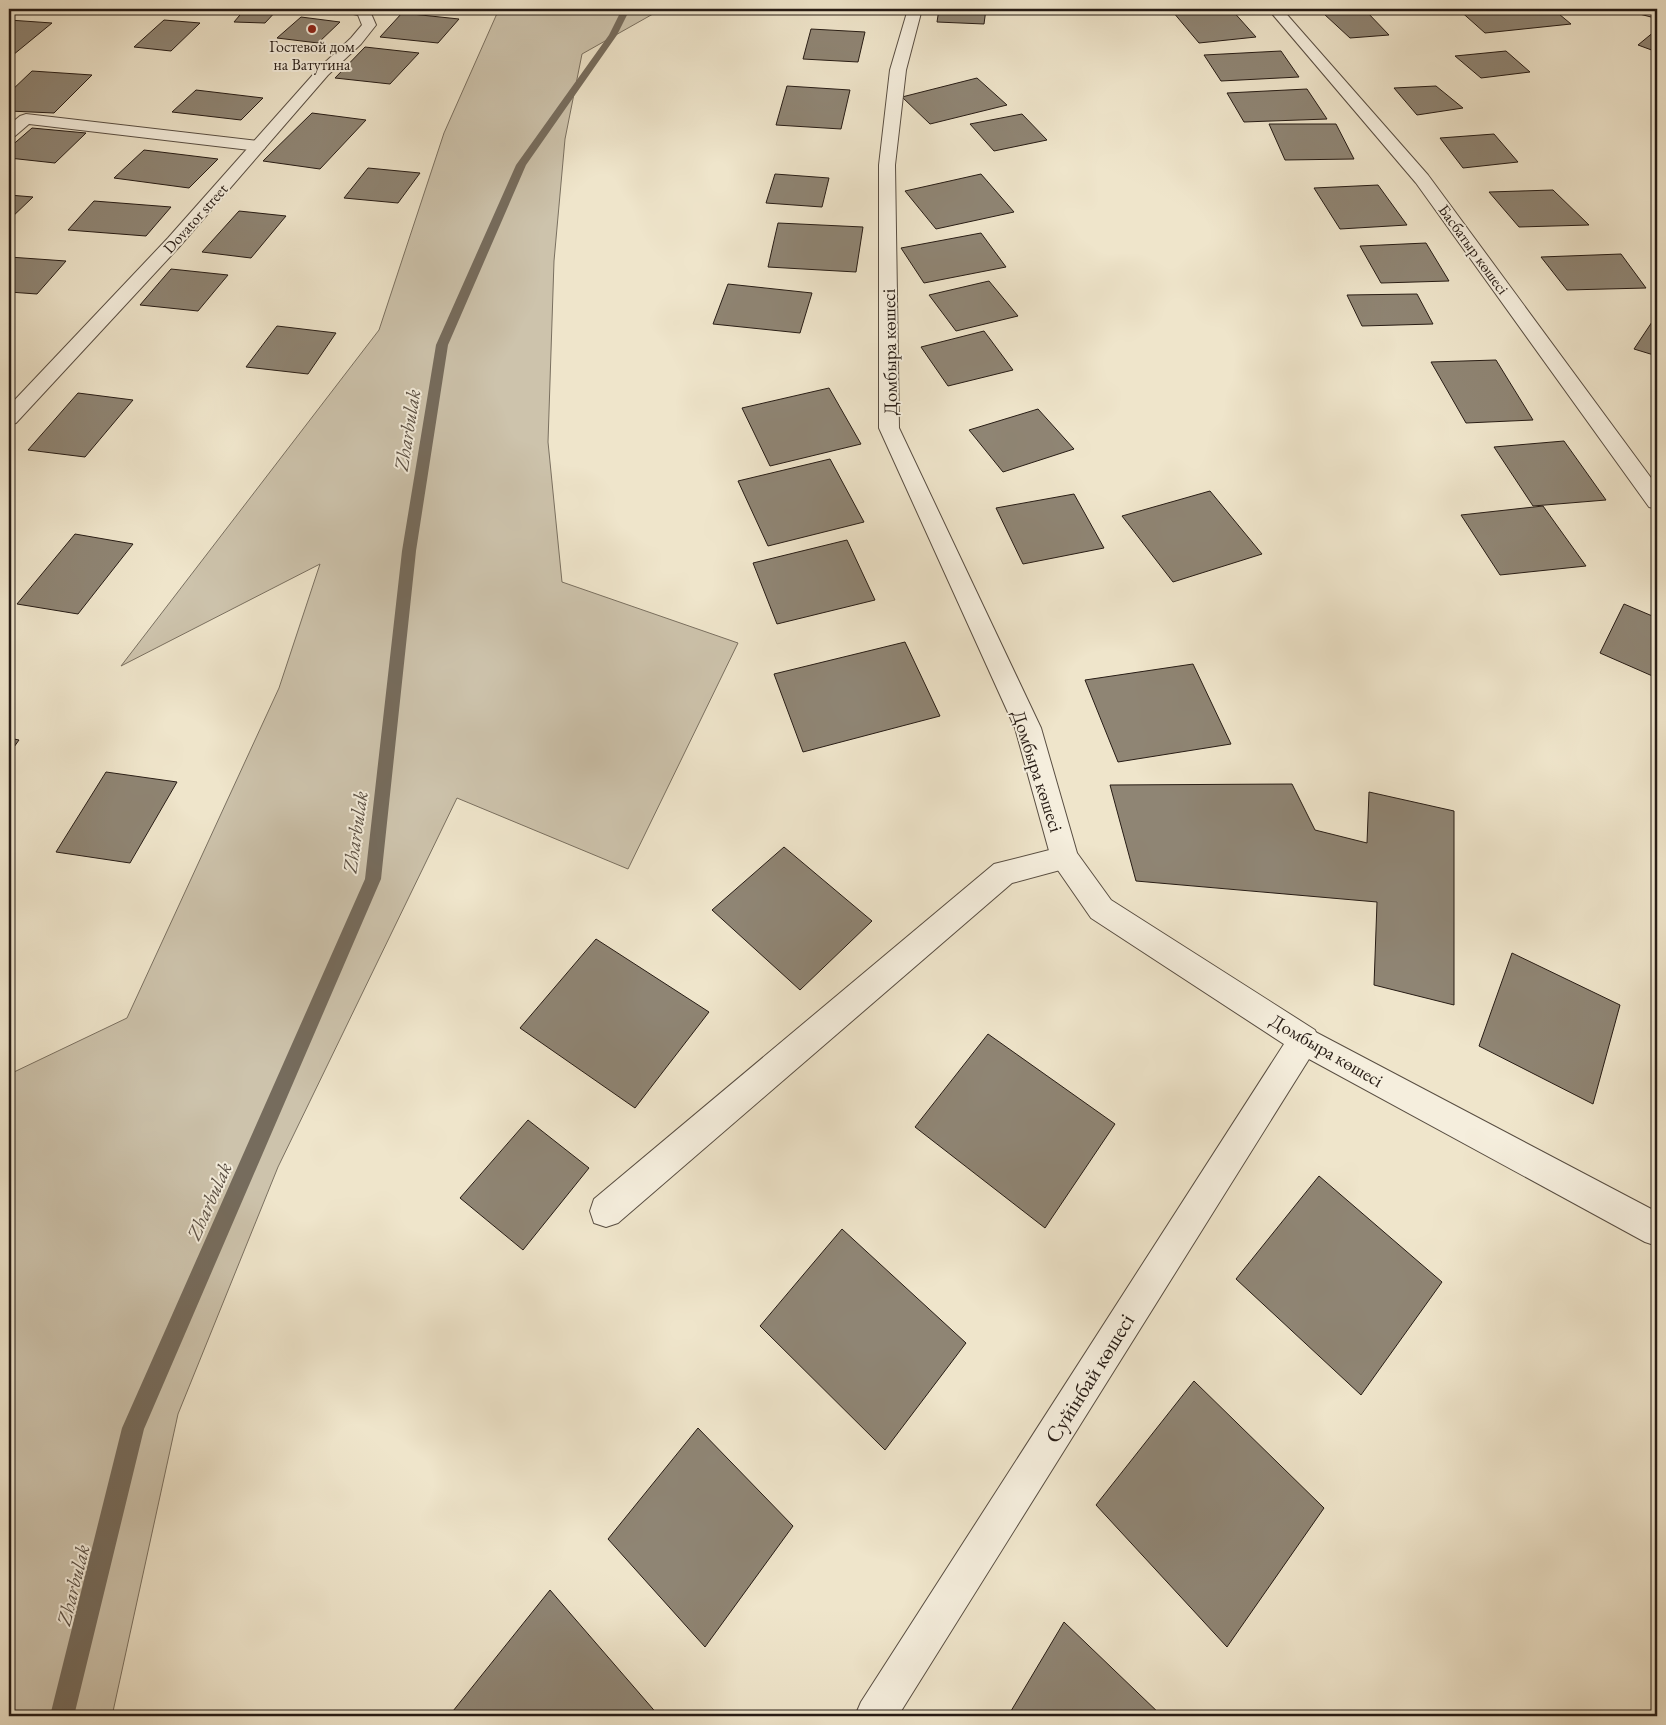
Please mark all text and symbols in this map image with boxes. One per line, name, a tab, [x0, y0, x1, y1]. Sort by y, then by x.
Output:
marker: Гостевой дом на Ватутина	[306, 23, 318, 35]
place label: Гостевой дом на Ватутина	[269, 36, 355, 75]
street label: Dovator street	[158, 179, 232, 258]
street label: Басбатыр көшесі	[1434, 200, 1513, 299]
street label: Домбыра көшесі	[876, 288, 903, 416]
water label: Zharbulak	[388, 387, 426, 474]
street label: Домбыра көшесі	[1006, 707, 1069, 836]
water label: Zharbulak	[336, 789, 374, 876]
street label: Домбыра көшесі	[1266, 1008, 1388, 1093]
water label: Zharbulak	[180, 1158, 238, 1245]
street label: Суйінбай көшесі	[1038, 1308, 1141, 1448]
water label: Zharbulak	[50, 1542, 96, 1629]

